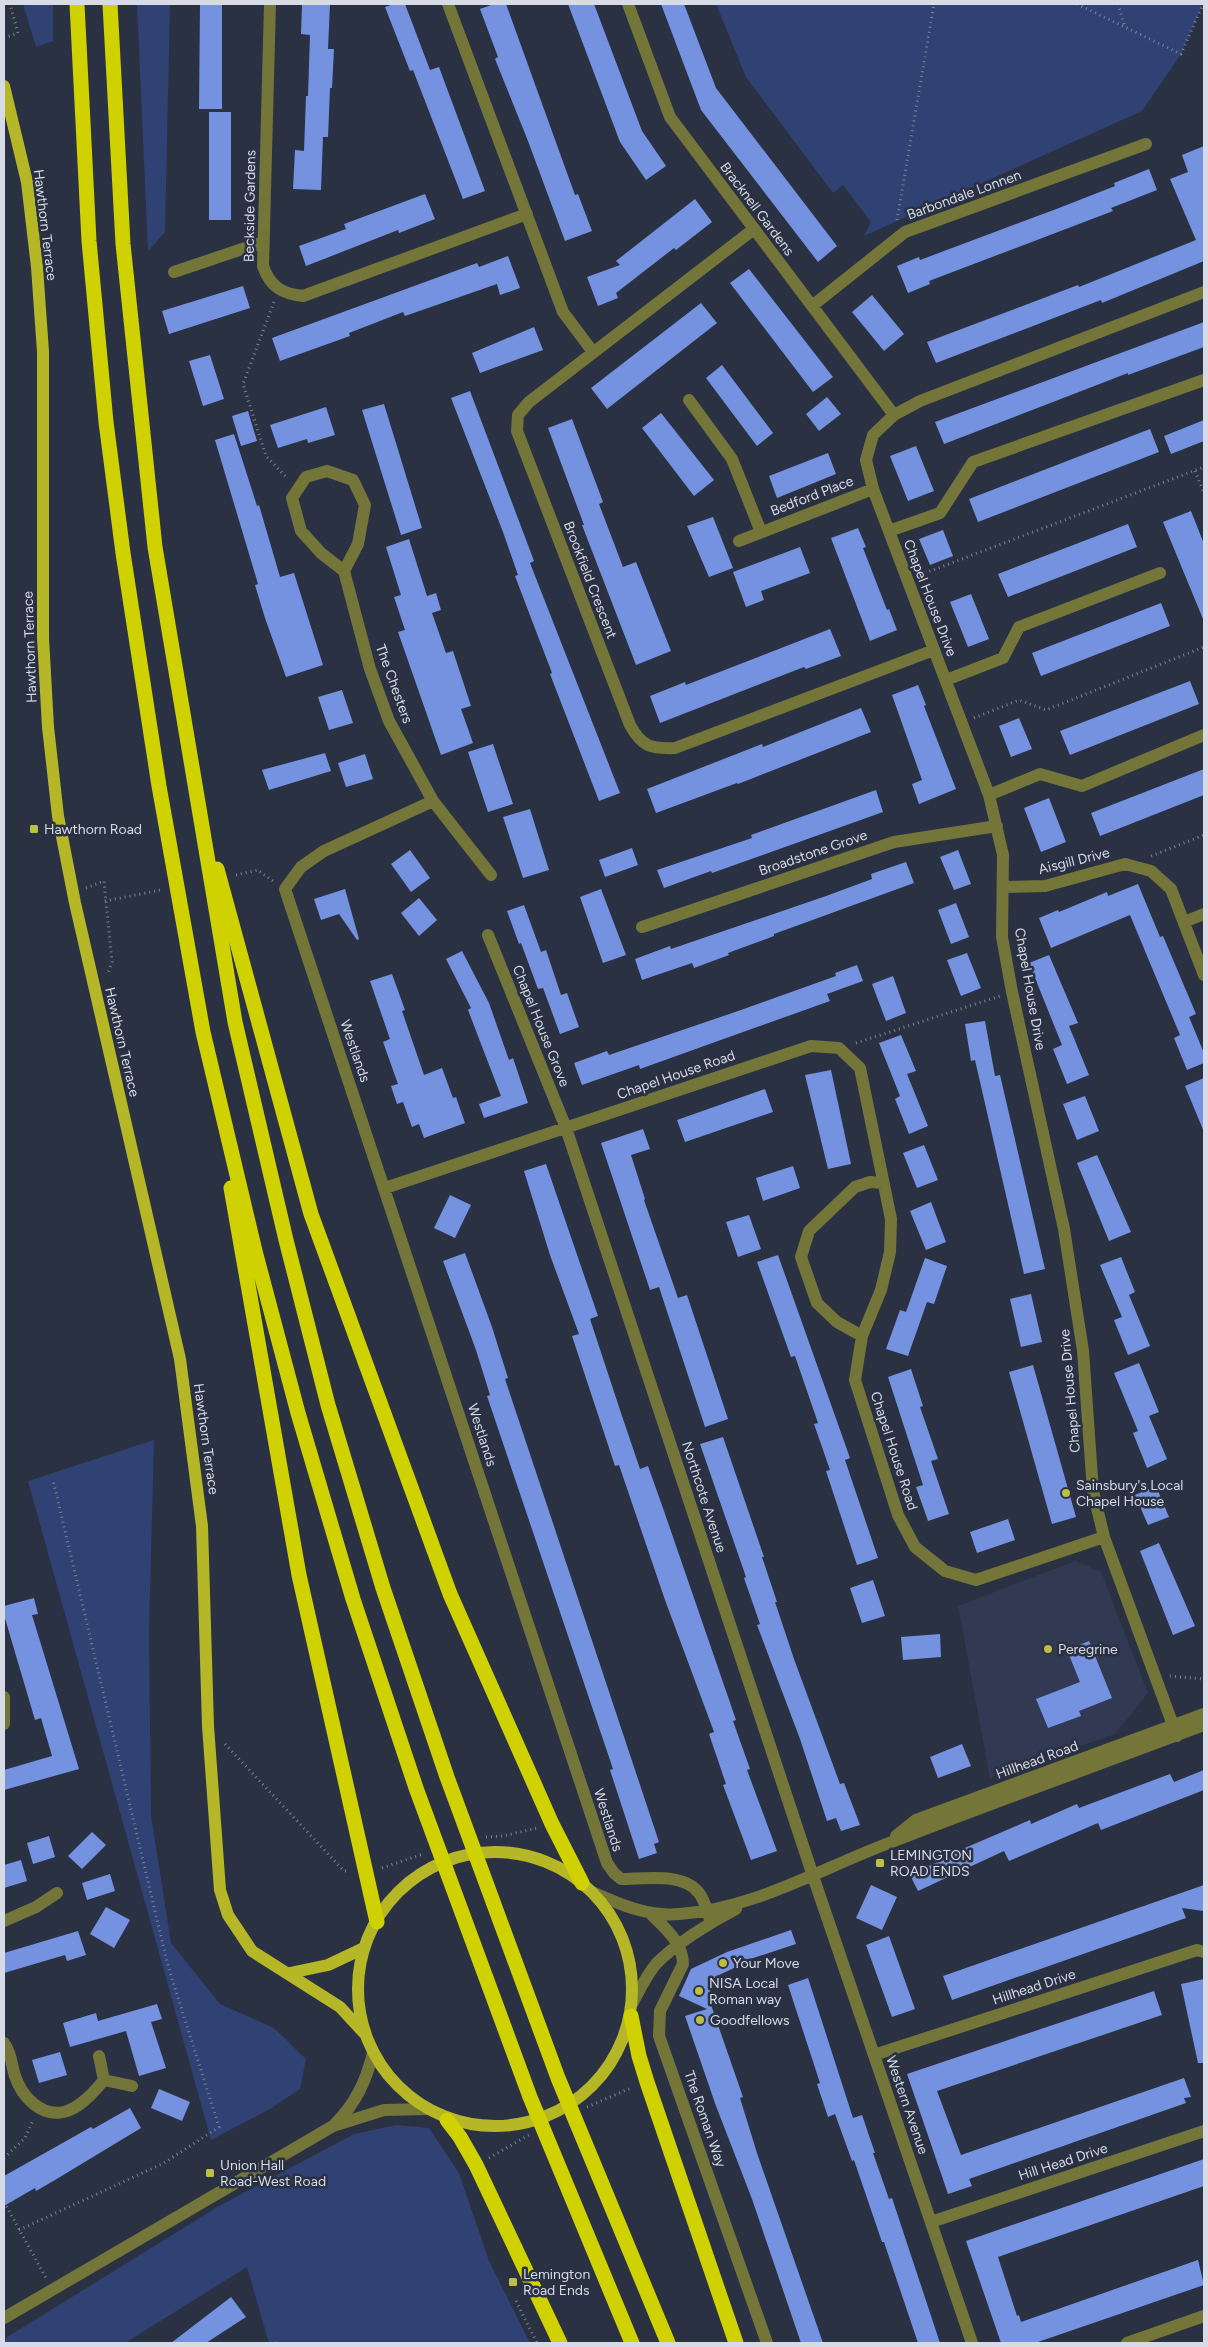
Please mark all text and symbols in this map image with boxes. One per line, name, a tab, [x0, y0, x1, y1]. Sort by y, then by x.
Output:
street label: Beckside Gardens	[241, 150, 259, 262]
street label: Bracknell Gardens	[716, 159, 798, 259]
street label: Barbondale Lonnen	[904, 166, 1024, 224]
street label: Hawthorn Terrace	[30, 168, 60, 282]
street label: Bedford Place	[768, 472, 856, 520]
street label: Brookfield Crescent	[560, 519, 620, 641]
street label: Chapel House Drive	[900, 537, 960, 659]
street label: Hawthorn Terrace	[20, 590, 40, 703]
street label: The Chesters	[372, 642, 416, 726]
place label: Hawthorn Road	[44, 821, 142, 838]
marker: Hawthorn Road	[28, 823, 40, 835]
street label: Broadstone Grove	[757, 826, 870, 880]
street label: Aisgill Drive	[1037, 844, 1112, 878]
street label: Chapel House Drive	[1011, 926, 1049, 1052]
street label: Chapel House Grove	[509, 963, 573, 1090]
street label: Hawthorn Terrace	[101, 985, 143, 1099]
street label: Westlands	[336, 1017, 374, 1085]
street label: Chapel House Road	[615, 1047, 737, 1103]
street label: Chapel House Drive	[1056, 1328, 1084, 1453]
street label: Hawthorn Terrace	[190, 1382, 222, 1496]
street label: Chapel House Road	[867, 1389, 921, 1513]
street label: Westlands	[464, 1401, 500, 1469]
street label: Northcote Avenue	[678, 1439, 730, 1555]
place label: Sainsbury's Local Chapel House	[1076, 1477, 1183, 1510]
marker: Sainsbury's Local Chapel House	[1060, 1487, 1072, 1499]
place label: Peregrine	[1058, 1641, 1118, 1658]
marker: Peregrine	[1042, 1643, 1054, 1655]
street label: Hillhead Road	[993, 1737, 1081, 1783]
street label: Westlands	[590, 1786, 626, 1854]
place label: LEMINGTON ROAD ENDS	[890, 1847, 972, 1880]
marker: LEMINGTON ROAD ENDS	[874, 1857, 886, 1869]
place label: Your Move	[733, 1955, 800, 1972]
marker: Your Move	[717, 1957, 729, 1969]
street label: Hillhead Drive	[990, 1965, 1078, 2008]
place label: NISA Local Roman way	[709, 1975, 782, 2008]
marker: NISA Local Roman way	[693, 1985, 705, 1997]
place label: Goodfellows	[710, 2012, 789, 2029]
marker: Goodfellows	[694, 2014, 706, 2026]
street label: Western Avenue	[882, 2053, 932, 2157]
street label: The Roman Way	[681, 2068, 730, 2170]
street label: Hill Head Drive	[1016, 2139, 1110, 2184]
place label: Union Hall Road-West Road	[220, 2157, 326, 2190]
marker: Union Hall Road-West Road	[204, 2167, 216, 2179]
place label: Lemington Road Ends	[523, 2266, 590, 2299]
marker: Lemington Road Ends	[507, 2276, 519, 2288]

